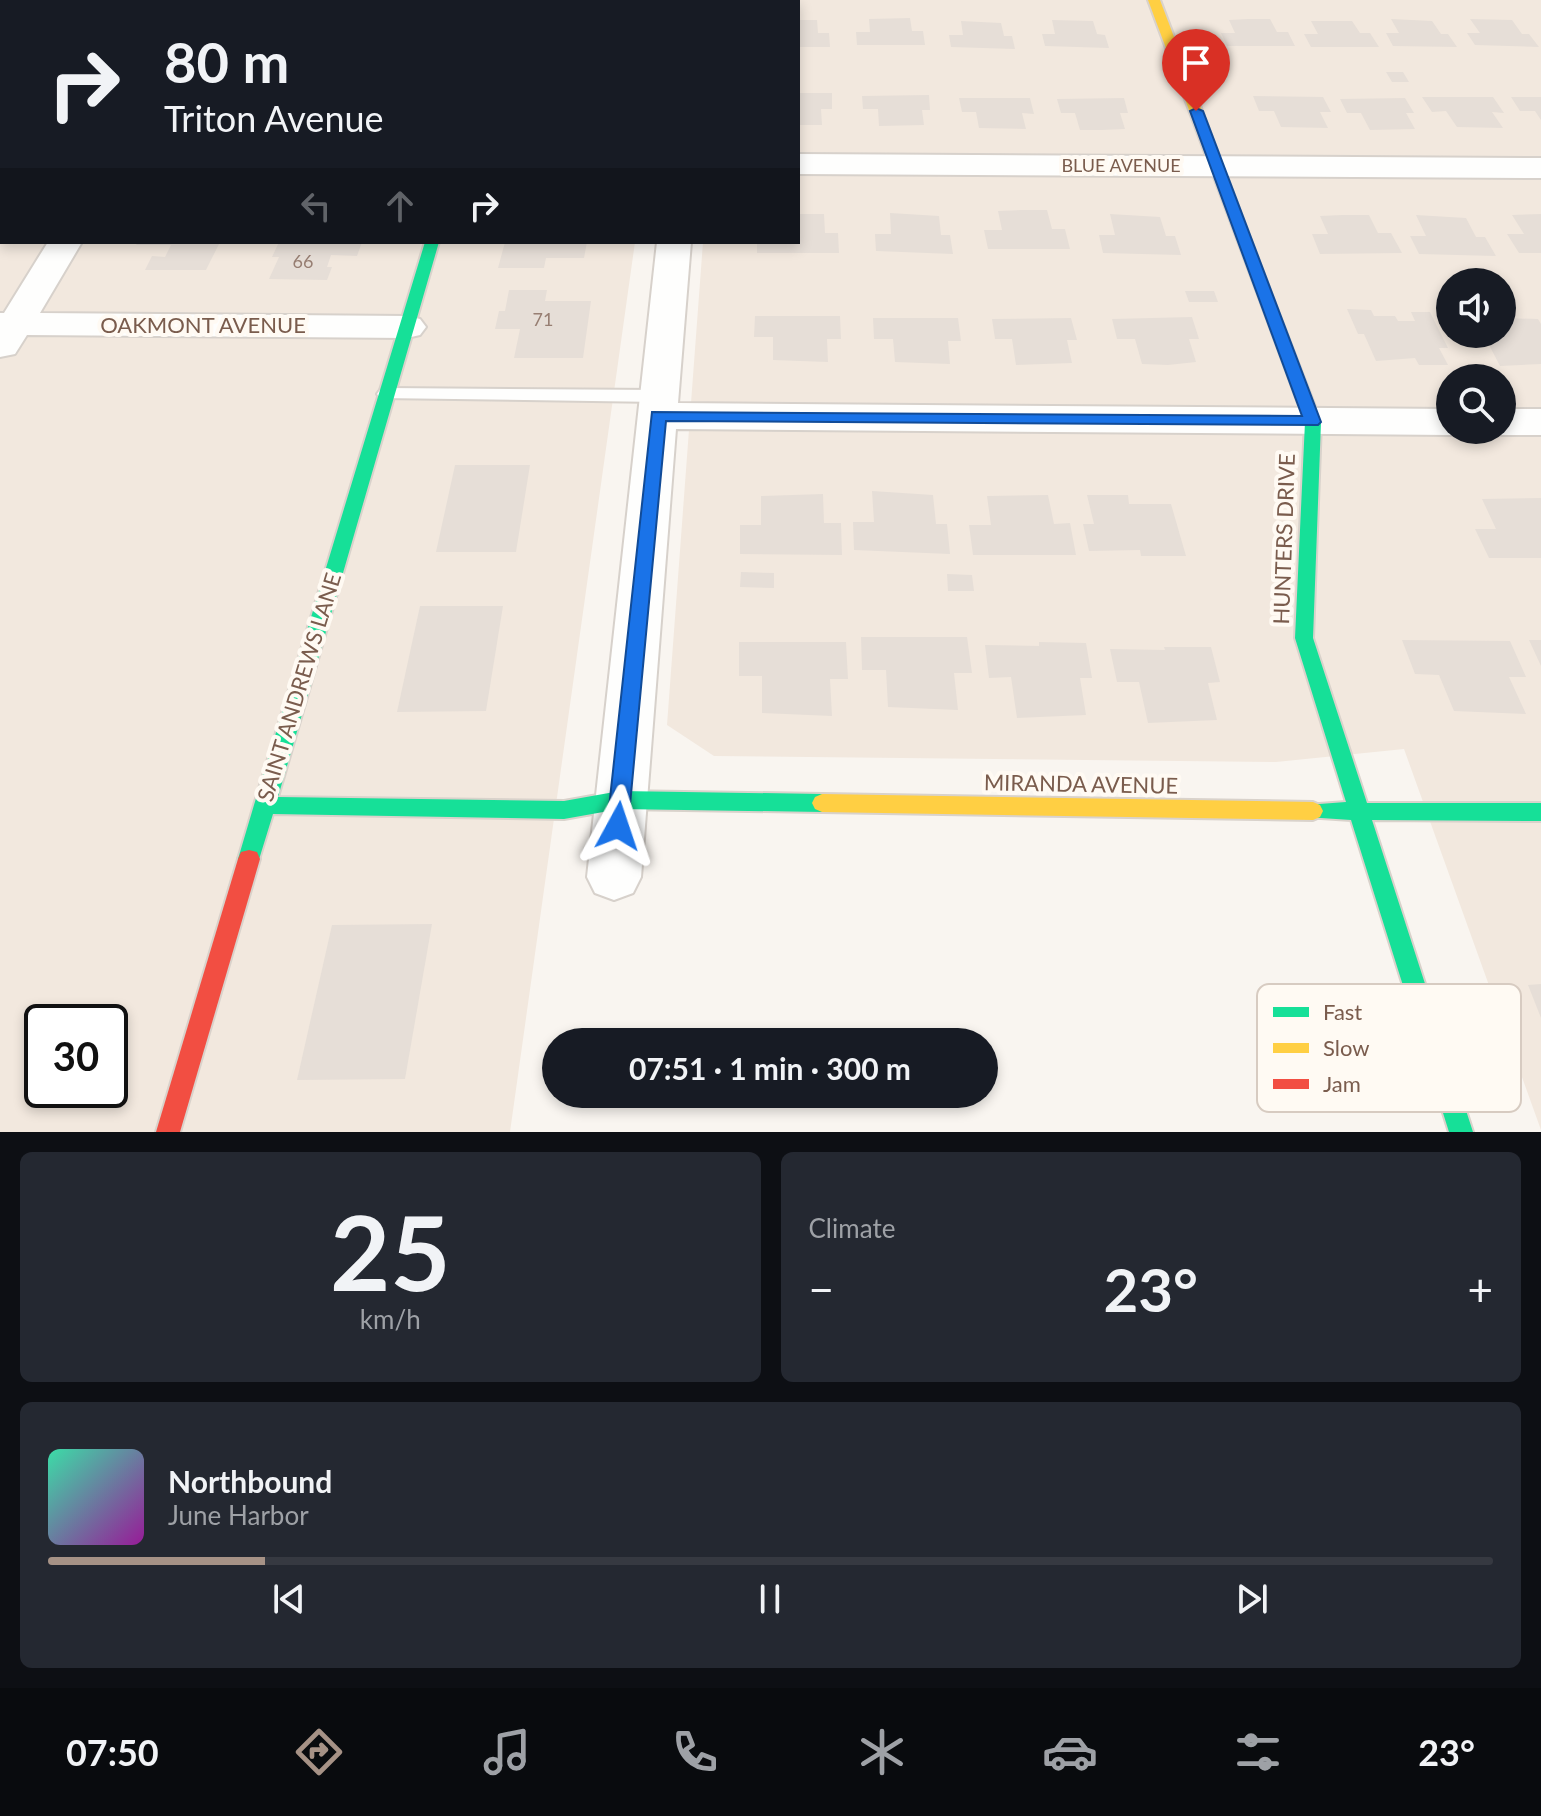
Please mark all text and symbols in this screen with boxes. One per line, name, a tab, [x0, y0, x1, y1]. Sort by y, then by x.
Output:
text: 80 m	[164, 28, 289, 95]
pin	[1162, 29, 1230, 111]
icon: right	[32, 32, 136, 136]
icon: arrive	[1174, 41, 1218, 85]
text: Triton Avenue	[164, 96, 384, 140]
street label: BLUE AVENUE	[1061, 154, 1181, 176]
icon: left	[294, 184, 338, 228]
icon: ahead	[378, 184, 422, 228]
icon: right	[462, 184, 506, 228]
house number: 66	[293, 250, 313, 272]
map controls	[1436, 268, 1516, 444]
button: sound	[1436, 268, 1516, 348]
house number: 71	[533, 308, 553, 330]
street label: OAKMONT AVENUE	[100, 311, 306, 338]
button: search	[1436, 364, 1516, 444]
street label: HUNTERS DRIVE	[1267, 453, 1300, 625]
street label: SAINT ANDREWS LANE	[251, 569, 346, 804]
street label: MIRANDA AVENUE	[984, 768, 1178, 799]
position arrow	[576, 784, 660, 868]
legend	[1257, 984, 1521, 1112]
text: Fast	[1323, 998, 1362, 1025]
speed limit sign: 30	[24, 1004, 128, 1108]
text: Slow	[1323, 1034, 1370, 1061]
text: 07:51 · 1 min · 300 m	[629, 1050, 911, 1086]
text: Jam	[1323, 1070, 1361, 1097]
text: 25	[330, 1188, 451, 1313]
text: Climate	[809, 1212, 895, 1244]
text: 23°	[1103, 1253, 1198, 1325]
text: −	[809, 1263, 834, 1315]
text: +	[1467, 1263, 1493, 1315]
text: km/h	[360, 1303, 421, 1335]
text: Northbound	[168, 1463, 332, 1499]
text: June Harbor	[168, 1499, 309, 1531]
icon: previous	[267, 1577, 311, 1621]
icon: pause	[748, 1577, 792, 1621]
icon: next	[1230, 1577, 1274, 1621]
icon: directions	[291, 1724, 347, 1780]
icon: music	[479, 1724, 535, 1780]
icon: phone	[667, 1724, 723, 1780]
icon: climate	[854, 1724, 910, 1780]
icon: car	[1042, 1724, 1098, 1780]
icon: filters	[1230, 1724, 1286, 1780]
text: 07:50	[66, 1730, 159, 1774]
text: 23°	[1418, 1730, 1475, 1774]

